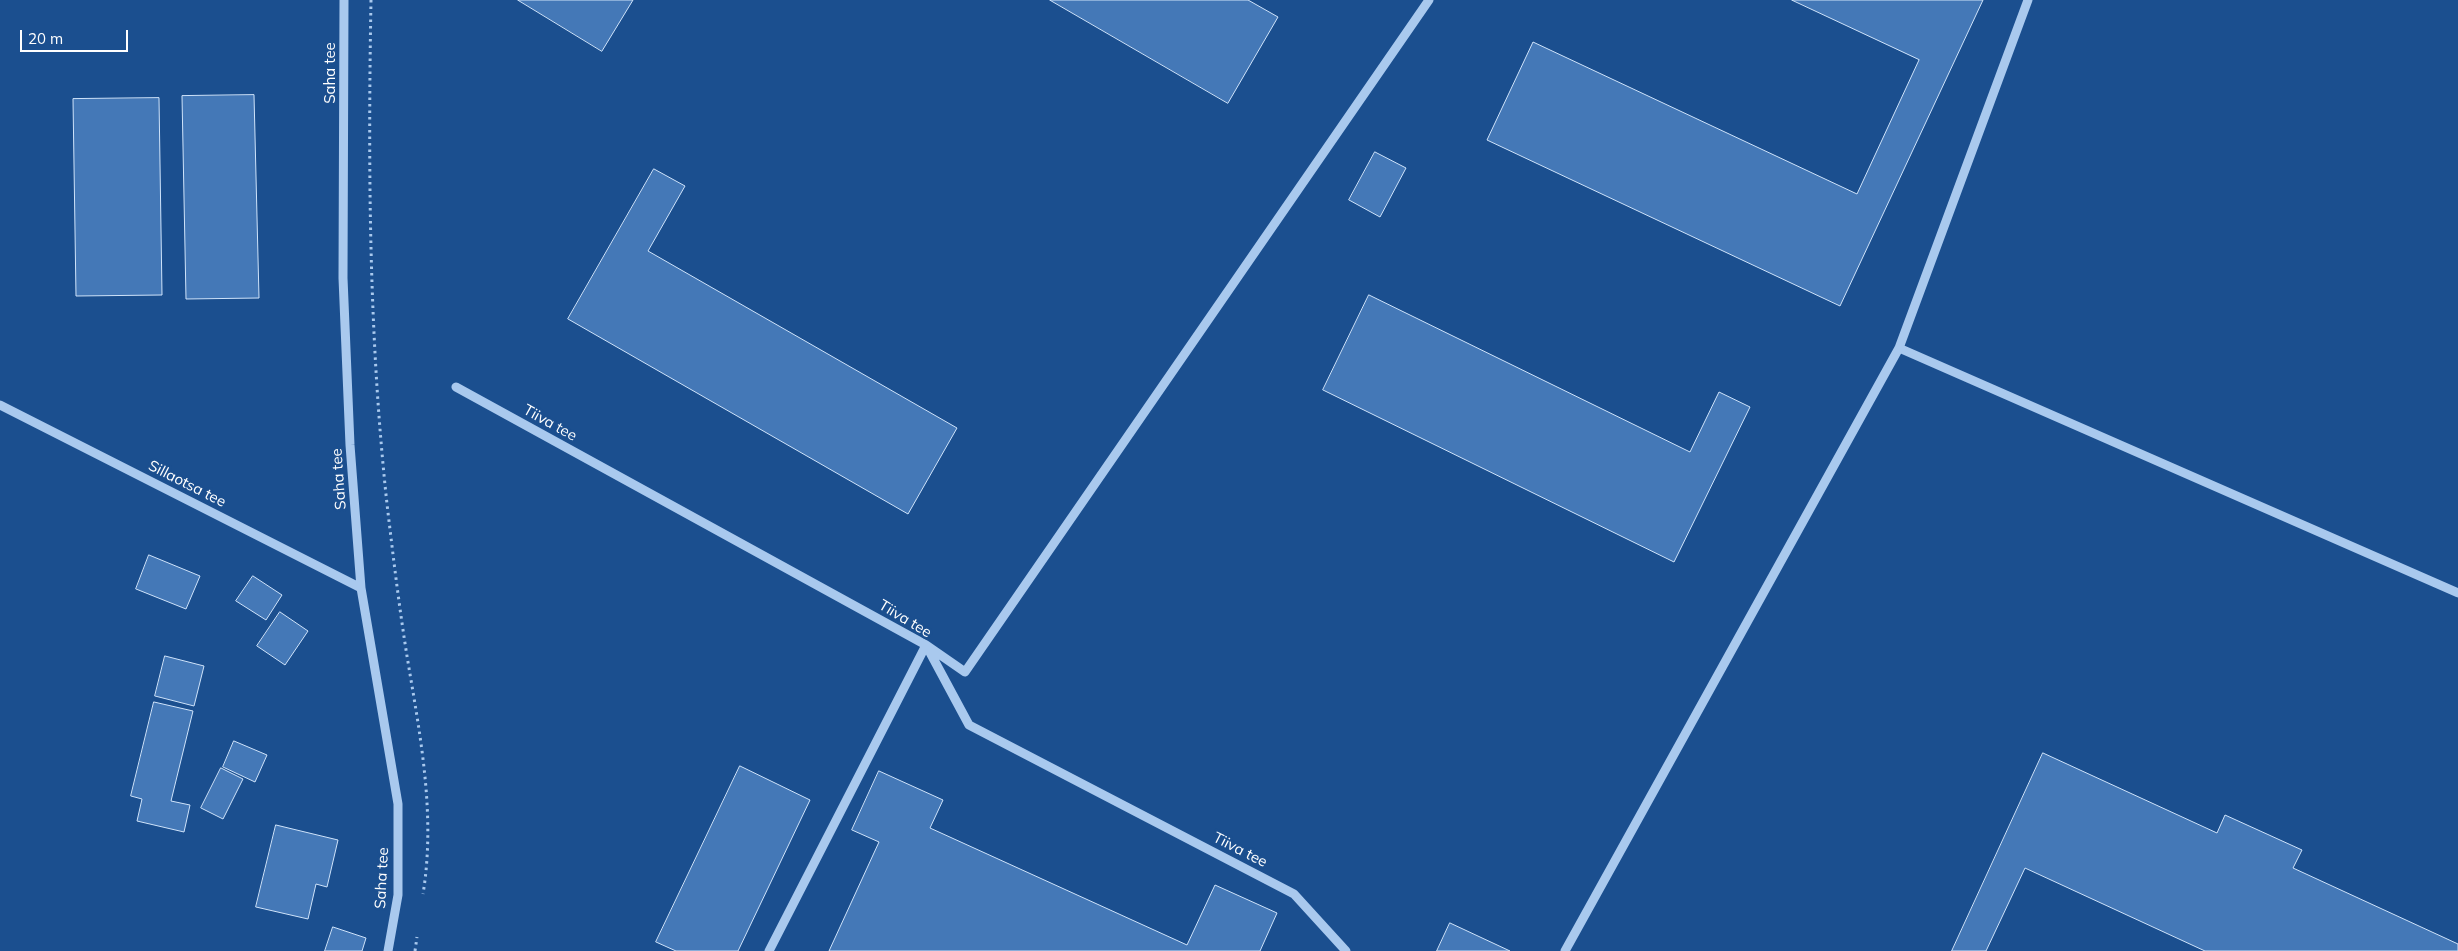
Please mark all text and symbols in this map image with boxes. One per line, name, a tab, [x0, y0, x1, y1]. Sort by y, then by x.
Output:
scale bar	[22, 20, 130, 52]
text: 20 m	[28, 29, 63, 48]
street label: Saha tee	[321, 42, 339, 104]
street label: Tiiva tee	[520, 401, 580, 445]
street label: Saha tee	[328, 448, 350, 510]
street label: Sillaotsa tee	[145, 457, 229, 511]
street label: Tiiva tee	[875, 596, 935, 642]
street label: Tiiva tee	[1210, 829, 1270, 871]
street label: Saha tee	[371, 847, 393, 909]

